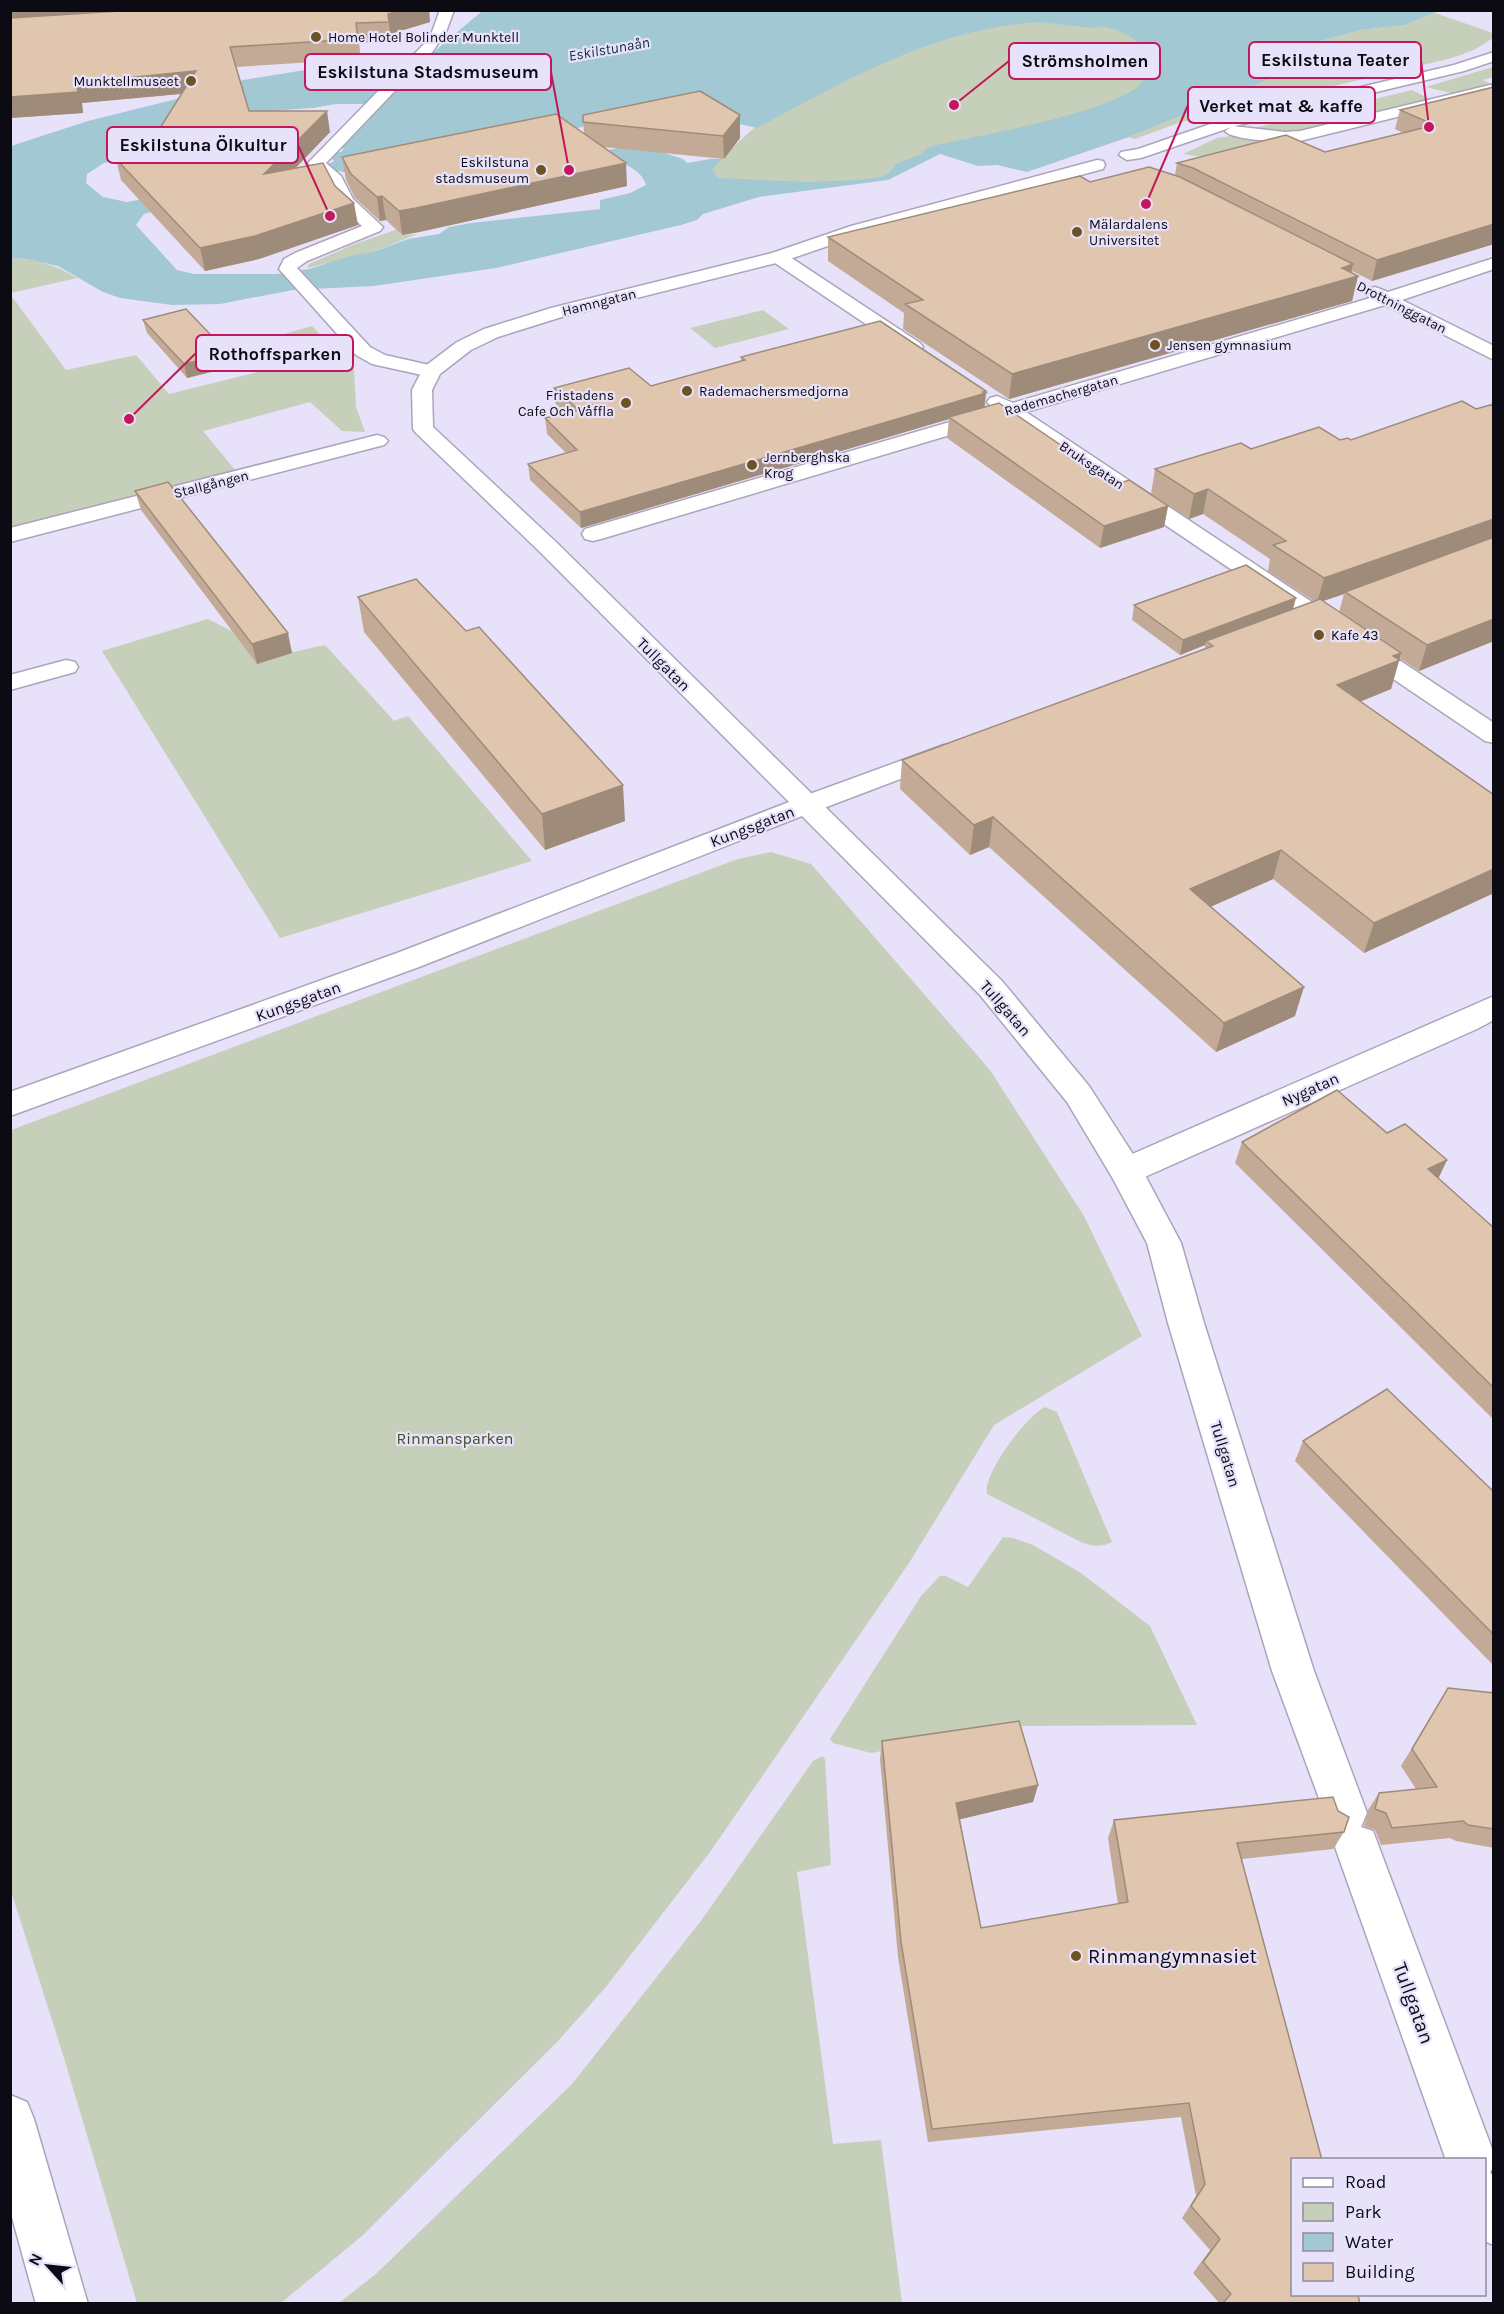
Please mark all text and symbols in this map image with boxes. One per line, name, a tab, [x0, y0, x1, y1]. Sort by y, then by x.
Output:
place label: Home Hotel Bolinder Munktell	[328, 29, 519, 46]
marker: Home Hotel Bolinder Munktell	[309, 30, 323, 44]
water label: Eskilstunaån	[567, 33, 651, 65]
callout: Eskilstuna Teater	[1249, 42, 1421, 78]
callout: Strömsholmen	[1009, 43, 1160, 79]
text: Eskilstuna Teater	[1261, 49, 1409, 71]
text: Strömsholmen	[1021, 50, 1149, 72]
callout: Eskilstuna Stadsmuseum	[305, 54, 551, 90]
text: Eskilstuna Stadsmuseum	[317, 61, 539, 83]
place label: Munktellmuseet	[73, 73, 179, 90]
marker: Munktellmuseet	[184, 74, 198, 88]
callout: Verket mat & kaffe	[1188, 87, 1375, 123]
text: Verket mat & kaffe	[1199, 95, 1363, 117]
callout: Eskilstuna Ölkultur	[107, 127, 298, 163]
text: Eskilstuna Ölkultur	[120, 134, 286, 156]
place label: Eskilstuna stadsmuseum	[435, 154, 529, 187]
marker: Eskilstuna stadsmuseum	[534, 163, 548, 177]
place label: Mälardalens Universitet	[1089, 216, 1168, 249]
marker: Mälardalens Universitet	[1070, 225, 1084, 239]
street label: Drottninggatan	[1354, 278, 1450, 337]
street label: Hamngatan	[560, 285, 638, 320]
callout: Rothoffsparken	[196, 335, 353, 371]
place label: Jensen gymnasium	[1167, 337, 1292, 354]
marker: Jensen gymnasium	[1148, 338, 1162, 352]
text: Rothoffsparken	[209, 343, 341, 365]
street label: Rademachergatan	[1002, 371, 1120, 420]
place label: Rademachersmedjorna	[699, 383, 849, 400]
marker: Rademachersmedjorna	[680, 384, 694, 398]
place label: Fristadens Cafe Och Våffla	[518, 387, 614, 420]
marker: Fristadens Cafe Och Våffla	[619, 396, 633, 410]
street label: Bruksgatan	[1056, 438, 1127, 493]
place label: Jernberghska Krog	[764, 449, 850, 482]
marker: Jernberghska Krog	[745, 458, 759, 472]
street label: Stallgången	[172, 467, 250, 502]
place label: Kafe 43	[1331, 627, 1379, 644]
marker: Kafe 43	[1312, 628, 1326, 642]
street label: Tullgatan	[633, 634, 694, 695]
street label: Kungsgatan	[707, 802, 797, 851]
street label: Tullgatan	[976, 976, 1035, 1040]
street label: Kungsgatan	[253, 977, 343, 1026]
street label: Nygatan	[1279, 1068, 1342, 1110]
street label: Tullgatan	[1207, 1419, 1245, 1489]
park label: Rinmansparken	[397, 1429, 513, 1448]
place label: Rinmangymnasiet	[1088, 1945, 1258, 1968]
marker: Rinmangymnasiet	[1069, 1949, 1083, 1963]
street label: Tullgatan	[1388, 1959, 1439, 2047]
legend	[1291, 2158, 1486, 2296]
text: Road	[1345, 2171, 1386, 2193]
text: Park	[1345, 2201, 1382, 2223]
text: Water	[1345, 2231, 1393, 2253]
north arrow	[18, 2236, 78, 2296]
text: N	[24, 2250, 46, 2269]
text: Building	[1345, 2261, 1415, 2283]

